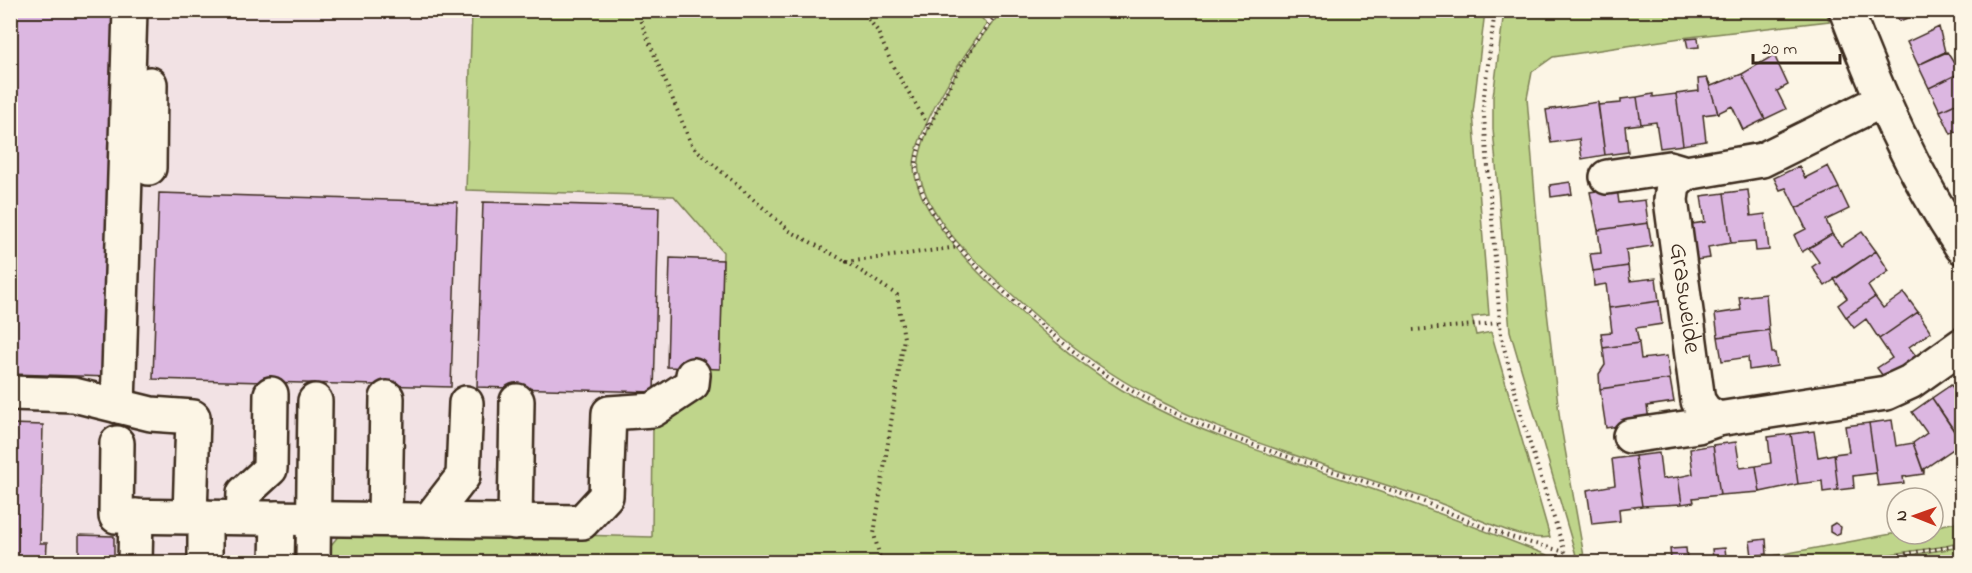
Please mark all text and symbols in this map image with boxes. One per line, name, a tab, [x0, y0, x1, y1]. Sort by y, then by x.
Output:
scale bar	[1753, 27, 1840, 65]
text: 20 m	[1762, 37, 1797, 63]
street label: Grasweide	[1658, 241, 1710, 356]
north arrow	[1885, 486, 1945, 546]
text: N	[1890, 510, 1914, 521]

